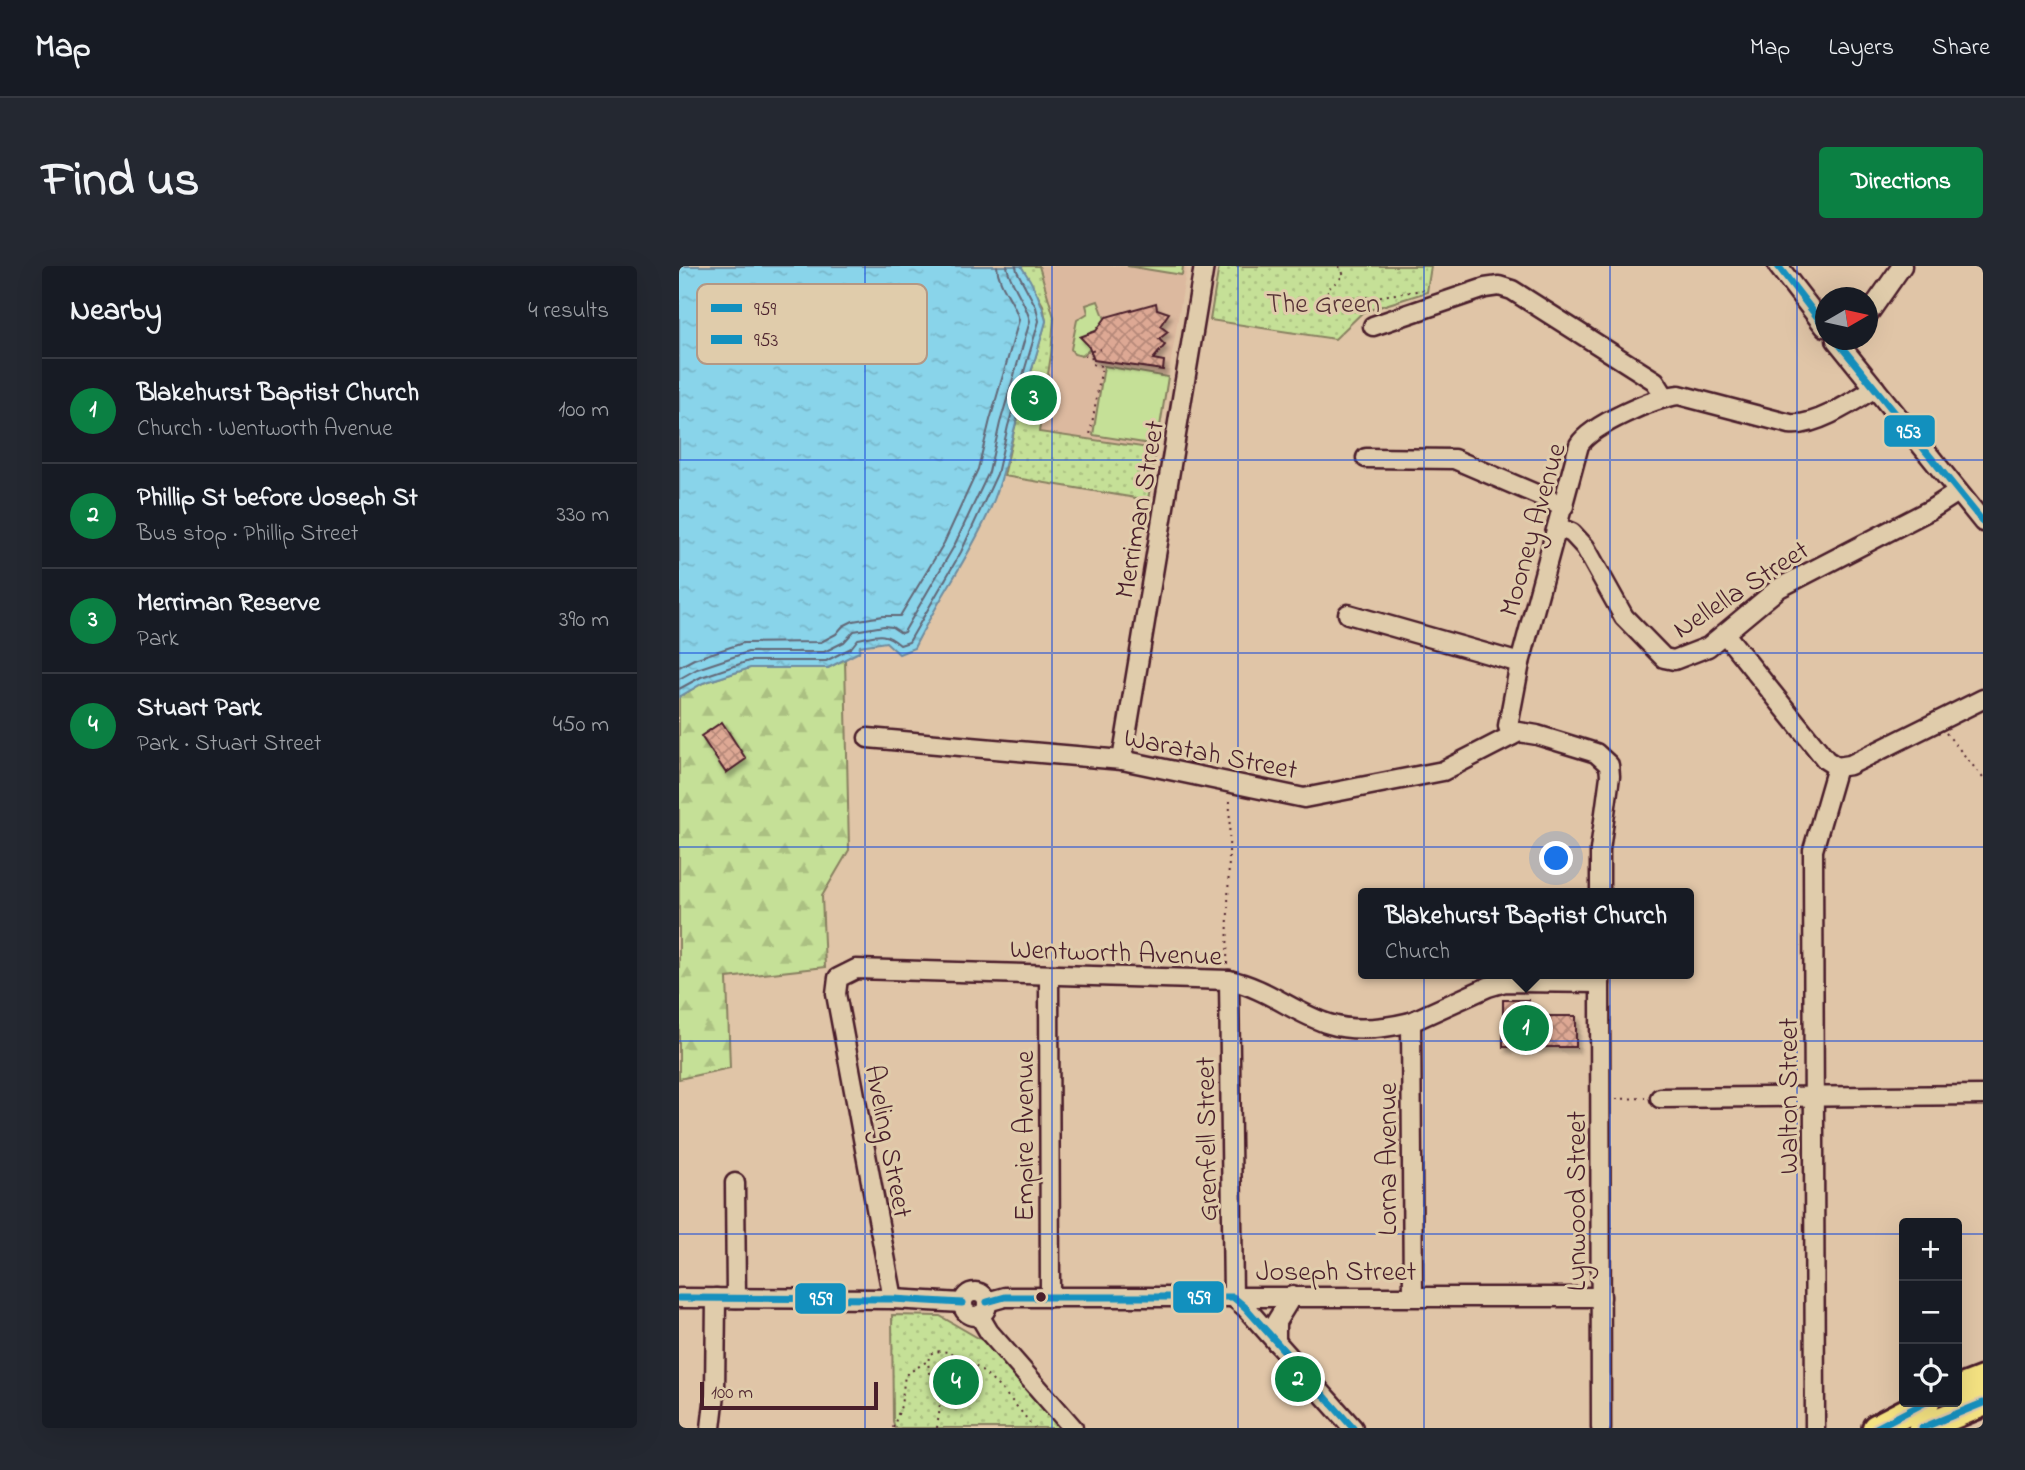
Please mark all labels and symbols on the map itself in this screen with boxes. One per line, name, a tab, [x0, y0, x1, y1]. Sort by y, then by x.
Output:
legend	[697, 284, 927, 364]
park label: The Green	[1266, 285, 1380, 326]
north arrow	[1815, 287, 1878, 350]
text: 959	[754, 297, 777, 324]
text: 953	[754, 328, 779, 355]
pin: 3	[1011, 372, 1057, 424]
line badge: 953	[1883, 414, 1936, 448]
street label: Merriman Street	[1106, 417, 1177, 602]
text: 953	[1896, 420, 1921, 447]
street label: Mooney Avenue	[1490, 438, 1579, 622]
street label: Nellella Street	[1666, 531, 1818, 650]
street label: Waratah Street	[1120, 719, 1301, 792]
your location	[1539, 841, 1573, 875]
street label: Wentworth Avenue	[1009, 930, 1223, 979]
pin: 1	[1503, 1002, 1549, 1054]
street label: Walton Street	[1770, 1018, 1811, 1174]
street label: Empire Avenue	[1006, 1050, 1047, 1221]
street label: Grenfell Street	[1187, 1056, 1230, 1222]
street label: Aveling Street	[852, 1062, 921, 1222]
street label: Lorna Avenue	[1369, 1082, 1410, 1236]
street label: Lynwood Street	[1558, 1111, 1599, 1291]
street label: Joseph Street	[1256, 1253, 1416, 1294]
line badge: 959	[1172, 1280, 1225, 1314]
line badge: 959	[794, 1282, 847, 1315]
text: 959	[1187, 1286, 1210, 1313]
text: 959	[809, 1287, 832, 1314]
unlabelled marker	[1034, 1290, 1048, 1304]
pin: 2	[1275, 1353, 1321, 1405]
pin: 4	[933, 1356, 979, 1408]
scale bar	[700, 1379, 879, 1411]

